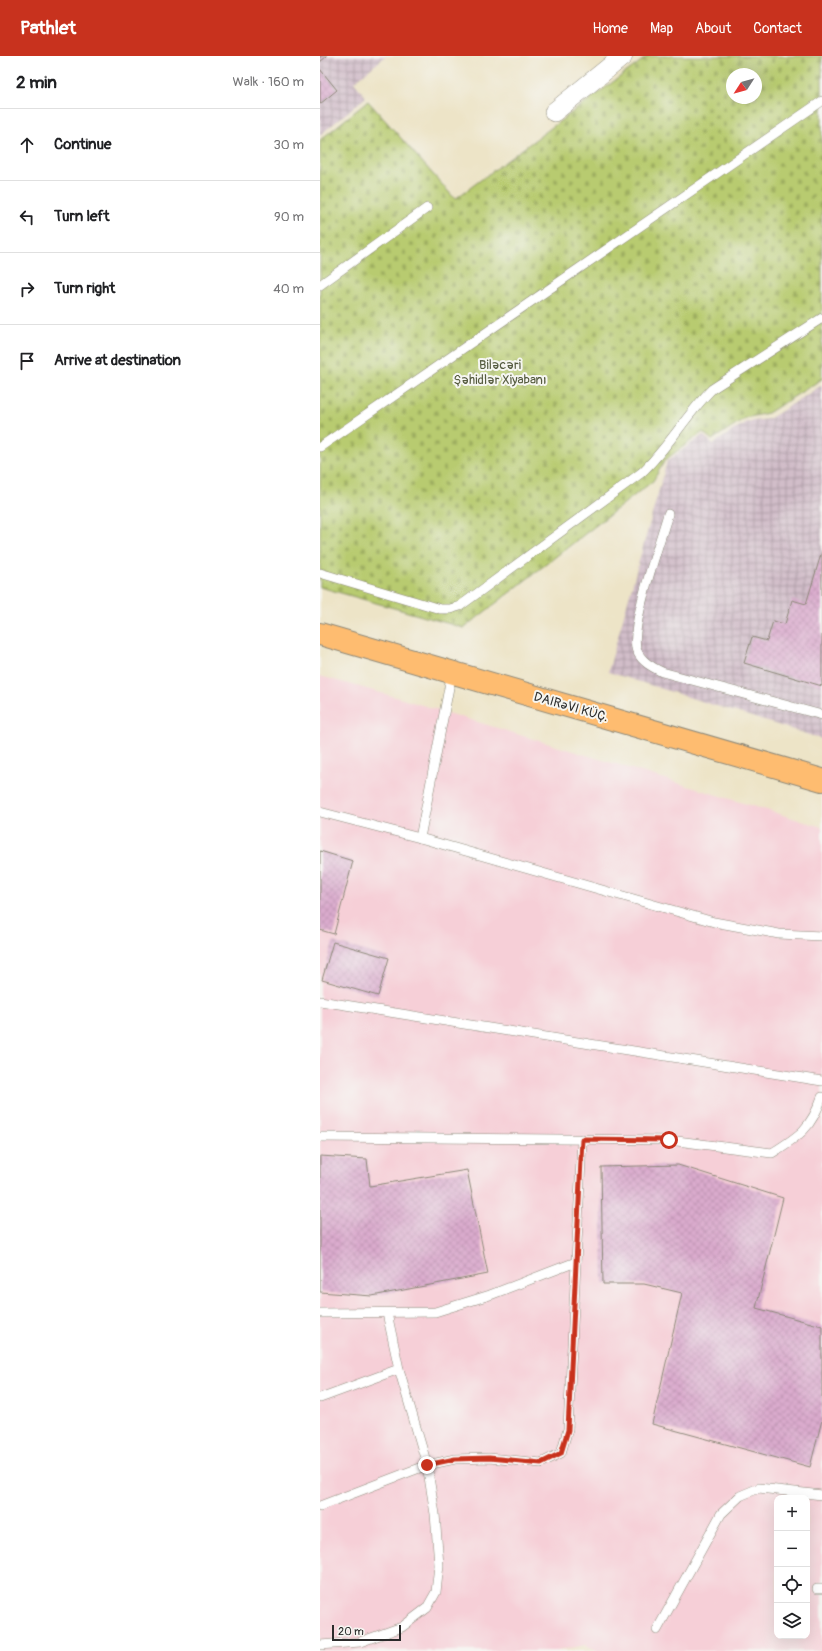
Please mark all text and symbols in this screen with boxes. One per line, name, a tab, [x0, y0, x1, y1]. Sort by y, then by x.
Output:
text: Pathlet	[20, 16, 76, 40]
text: Home	[593, 20, 628, 37]
text: Map	[650, 20, 673, 37]
text: About	[695, 20, 731, 37]
text: Contact	[753, 20, 802, 37]
north arrow	[726, 68, 762, 104]
text: 2 min	[16, 72, 57, 93]
text: Walk · 160 m	[233, 74, 304, 90]
icon: ahead	[16, 134, 38, 156]
text: Continue	[54, 135, 112, 154]
text: 30 m	[274, 137, 304, 153]
icon: left	[16, 206, 38, 228]
text: Turn left	[54, 207, 110, 226]
text: 90 m	[274, 209, 304, 225]
icon: right	[16, 278, 38, 300]
text: Turn right	[54, 279, 115, 298]
text: 40 m	[273, 281, 304, 297]
icon: arrive	[16, 350, 38, 372]
text: Arrive at destination	[54, 351, 181, 370]
park label: Biləcəri Şəhidlər Xiyabanı	[454, 357, 546, 388]
street label: DAIRƏVI KÜÇ.	[532, 689, 610, 725]
route start	[660, 1131, 678, 1149]
route end	[418, 1456, 436, 1474]
map controls	[774, 1495, 810, 1639]
button: +	[774, 1495, 810, 1531]
button: −	[774, 1531, 810, 1567]
button: locate	[774, 1567, 810, 1603]
button: layers	[774, 1603, 810, 1639]
scale bar	[332, 1623, 401, 1642]
text: 20 m	[338, 1625, 364, 1638]

